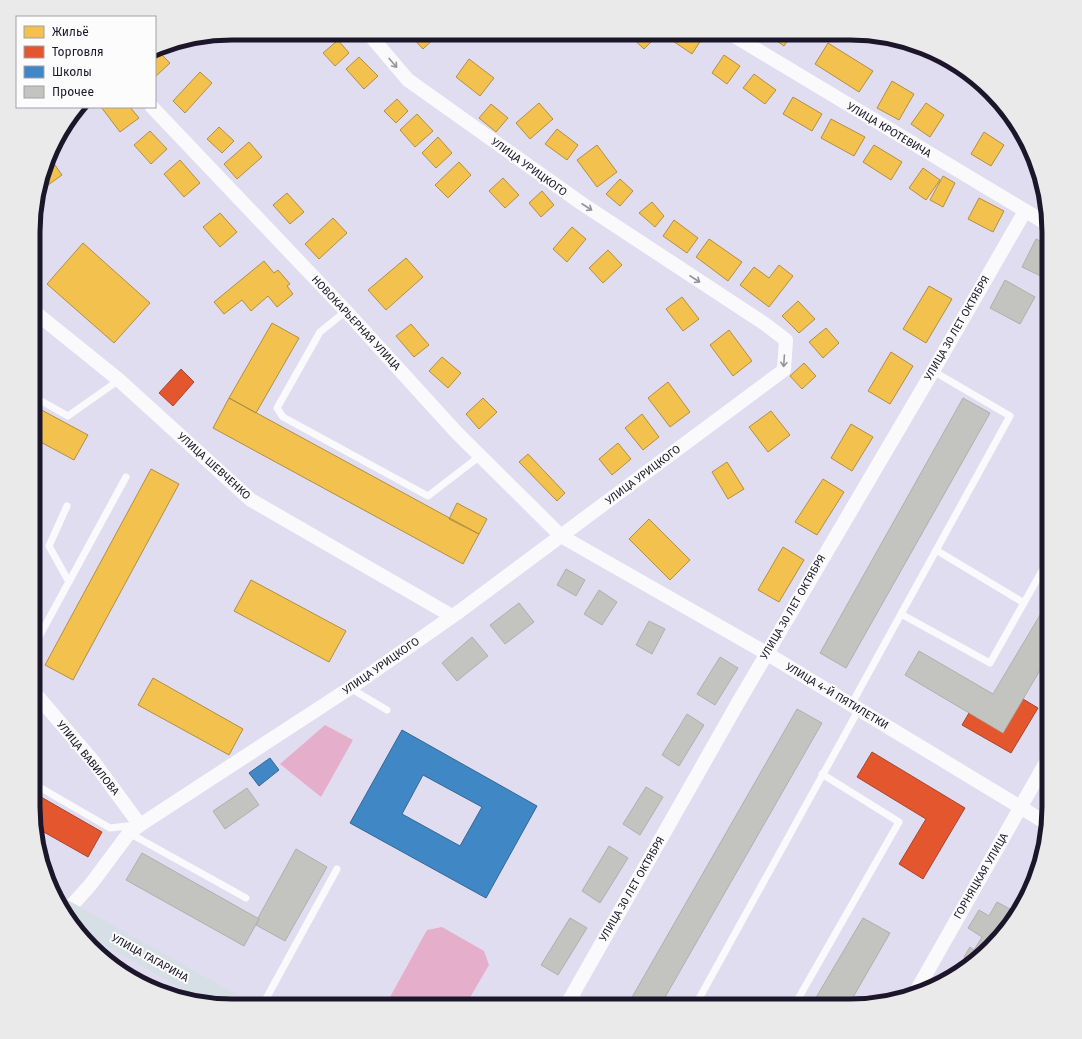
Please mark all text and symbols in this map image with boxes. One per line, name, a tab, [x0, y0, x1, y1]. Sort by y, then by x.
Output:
legend	[16, 16, 156, 108]
text: Жильё	[52, 25, 89, 39]
text: Торговля	[52, 45, 104, 59]
one-way arrow	[389, 58, 398, 68]
text: Школы	[52, 65, 92, 79]
text: Прочее	[52, 85, 94, 99]
street label: УЛИЦА КРОТЕВИЧА	[845, 100, 934, 161]
street label: УЛИЦА УРИЦКОГО	[489, 135, 569, 199]
one-way arrow	[581, 204, 593, 212]
street label: НОВОКАРЬЕРНАЯ УЛИЦА	[309, 273, 404, 373]
street label: УЛИЦА 30 ЛЕТ ОКТЯБРЯ	[922, 273, 992, 383]
one-way arrow	[690, 275, 701, 283]
one-way arrow	[781, 354, 788, 367]
street label: УЛИЦА ШЕВЧЕНКО	[175, 430, 253, 502]
street label: УЛИЦА УРИЦКОГО	[603, 443, 683, 507]
street label: УЛИЦА 30 ЛЕТ ОКТЯБРЯ	[758, 552, 828, 662]
street label: УЛИЦА УРИЦКОГО	[340, 635, 422, 697]
street label: УЛИЦА 4-Й ПЯТИЛЕТКИ	[783, 660, 891, 732]
street label: УЛИЦА ВАВИЛОВА	[54, 718, 122, 798]
street label: ГОРНЯЦКАЯ УЛИЦА	[951, 830, 1011, 921]
street label: УЛИЦА 30 ЛЕТ ОКТЯБРЯ	[597, 834, 667, 944]
street label: УЛИЦА ГАГАРИНА	[109, 931, 191, 985]

